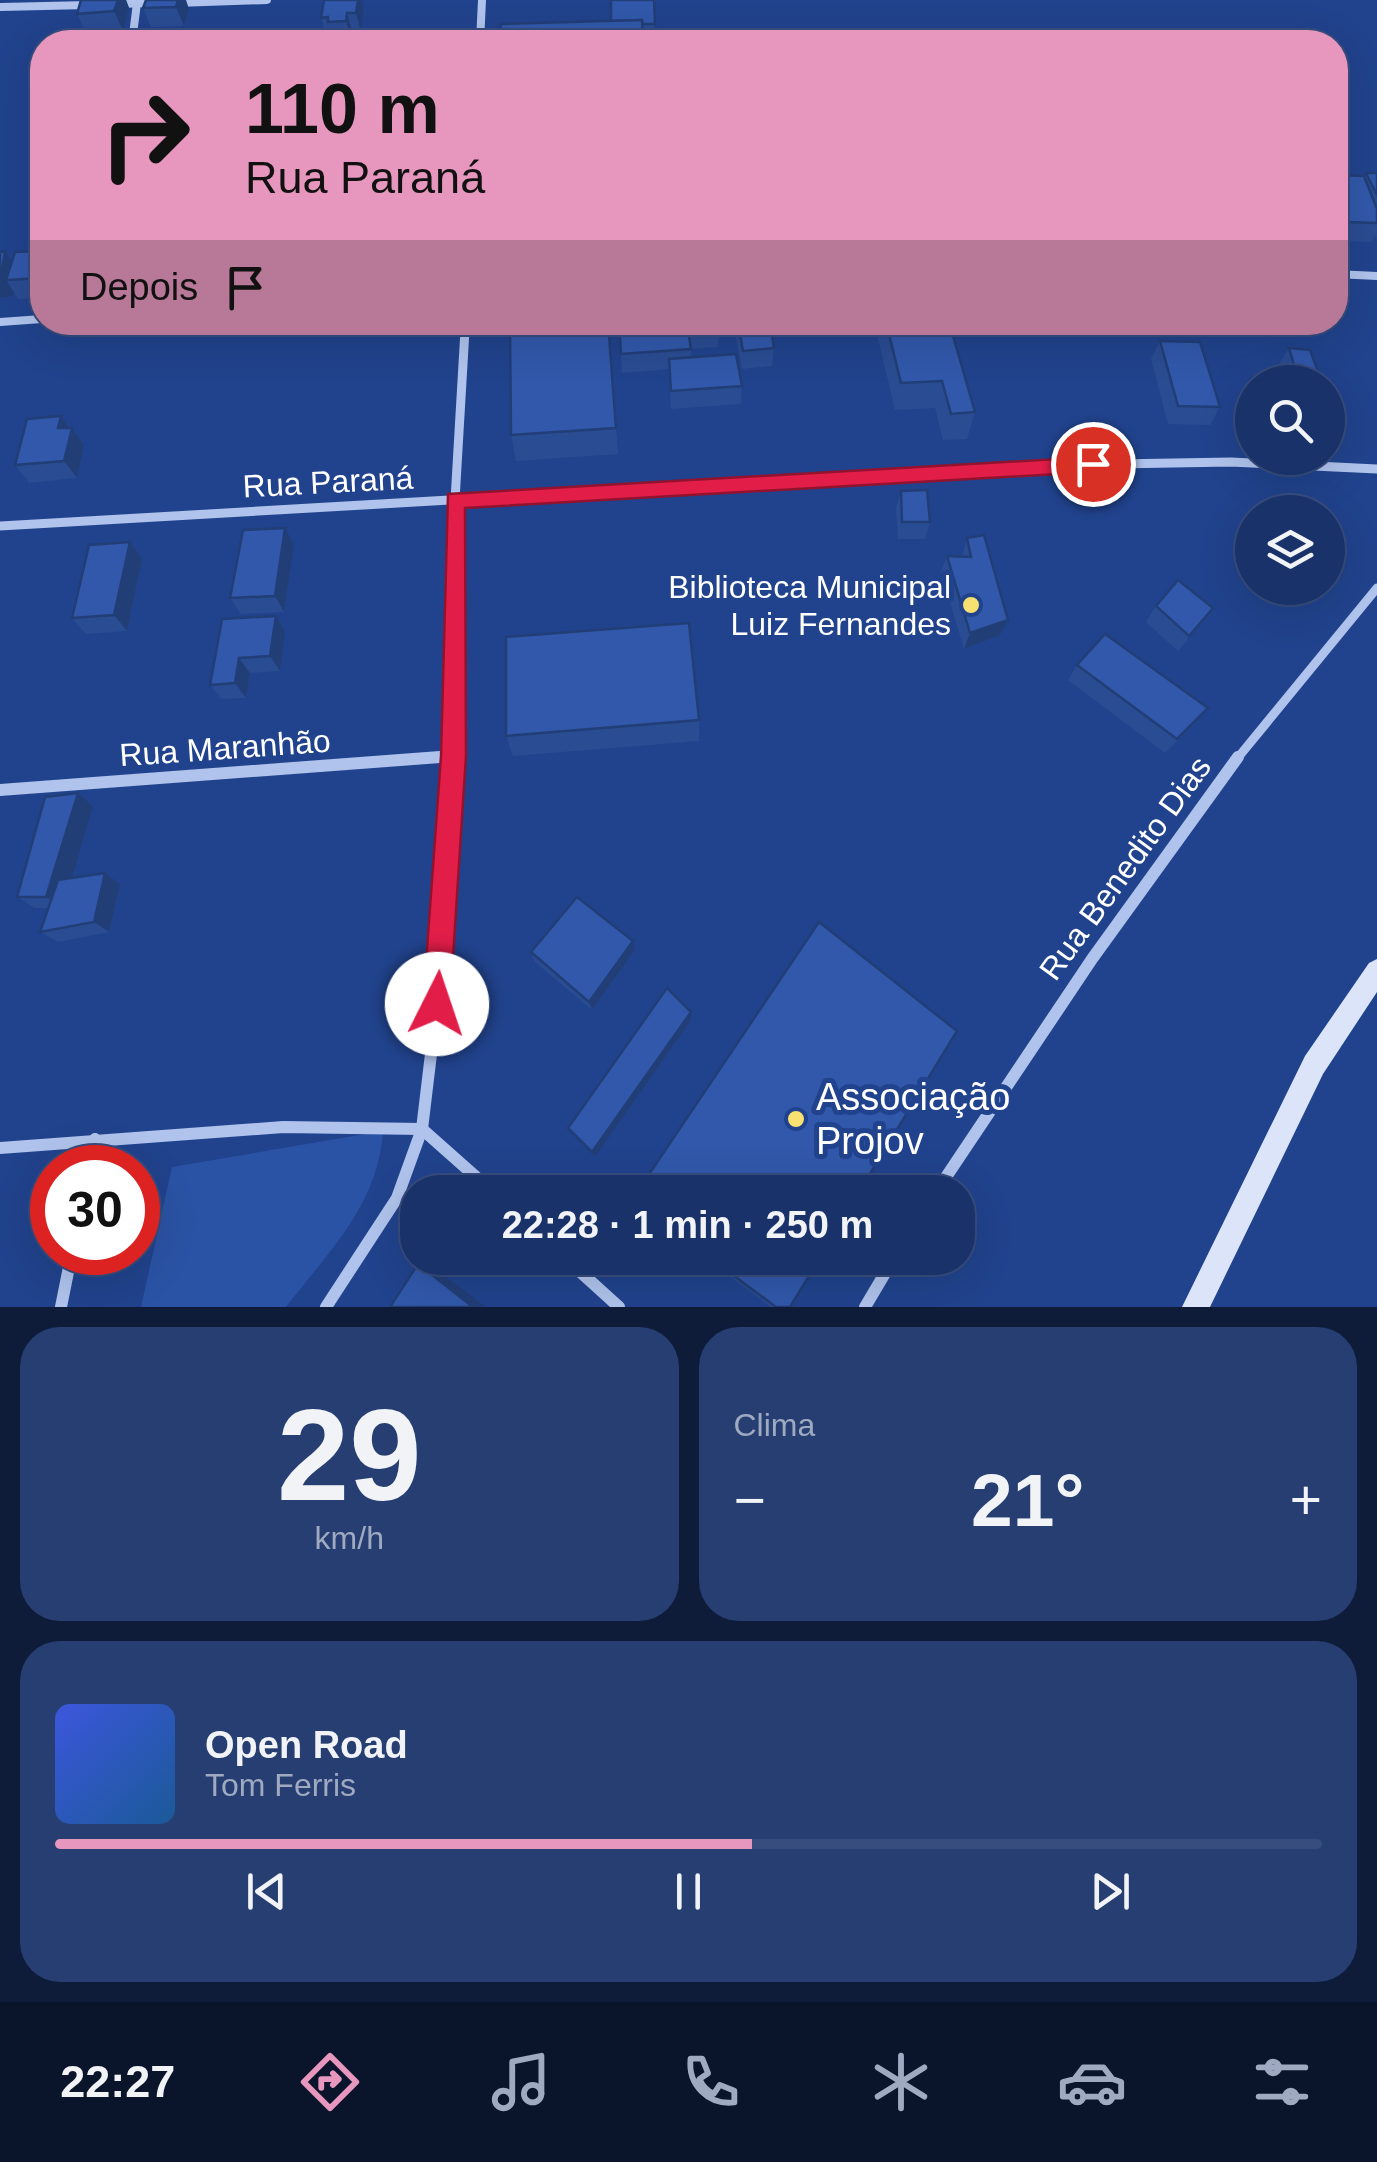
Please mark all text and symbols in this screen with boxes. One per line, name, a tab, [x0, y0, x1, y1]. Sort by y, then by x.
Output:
icon: right	[80, 70, 210, 200]
text: 110 m	[245, 70, 440, 148]
text: Rua Paraná	[245, 152, 485, 203]
icon: arrive	[218, 260, 273, 315]
text: Depois	[80, 266, 198, 308]
map controls	[1235, 365, 1345, 605]
button: search	[1235, 365, 1345, 475]
pin	[1051, 422, 1136, 507]
icon: arrive	[1066, 437, 1121, 492]
street label: Rua Paraná	[242, 460, 414, 504]
button: layers	[1235, 495, 1345, 605]
place label: Biblioteca Municipal Luiz Fernandes	[668, 569, 951, 642]
marker: Biblioteca Municipal Luiz Fernandes	[960, 594, 982, 616]
street label: Rua Maranhão	[118, 723, 332, 773]
street label: Rua Benedito Dias	[1032, 749, 1218, 987]
position arrow	[385, 952, 489, 1056]
place label: Associação Projov	[816, 1076, 1010, 1162]
marker: Associação Projov	[785, 1108, 807, 1130]
speed limit sign: 30	[30, 1145, 160, 1275]
text: 22:28 · 1 min · 250 m	[502, 1204, 873, 1246]
text: 29	[277, 1382, 422, 1528]
text: Clima	[734, 1407, 815, 1443]
text: 21°	[971, 1458, 1084, 1542]
text: −	[734, 1469, 766, 1531]
text: +	[1290, 1469, 1322, 1531]
text: km/h	[315, 1520, 384, 1556]
text: Open Road	[205, 1724, 408, 1766]
text: Tom Ferris	[205, 1767, 356, 1803]
icon: previous	[239, 1864, 294, 1919]
icon: pause	[661, 1864, 716, 1919]
icon: next	[1083, 1864, 1138, 1919]
icon: directions	[295, 2047, 365, 2117]
icon: music	[486, 2047, 556, 2117]
icon: phone	[676, 2047, 746, 2117]
icon: climate	[866, 2047, 936, 2117]
icon: car	[1057, 2047, 1127, 2117]
icon: filters	[1247, 2047, 1317, 2117]
text: 22:27	[60, 2056, 175, 2107]

